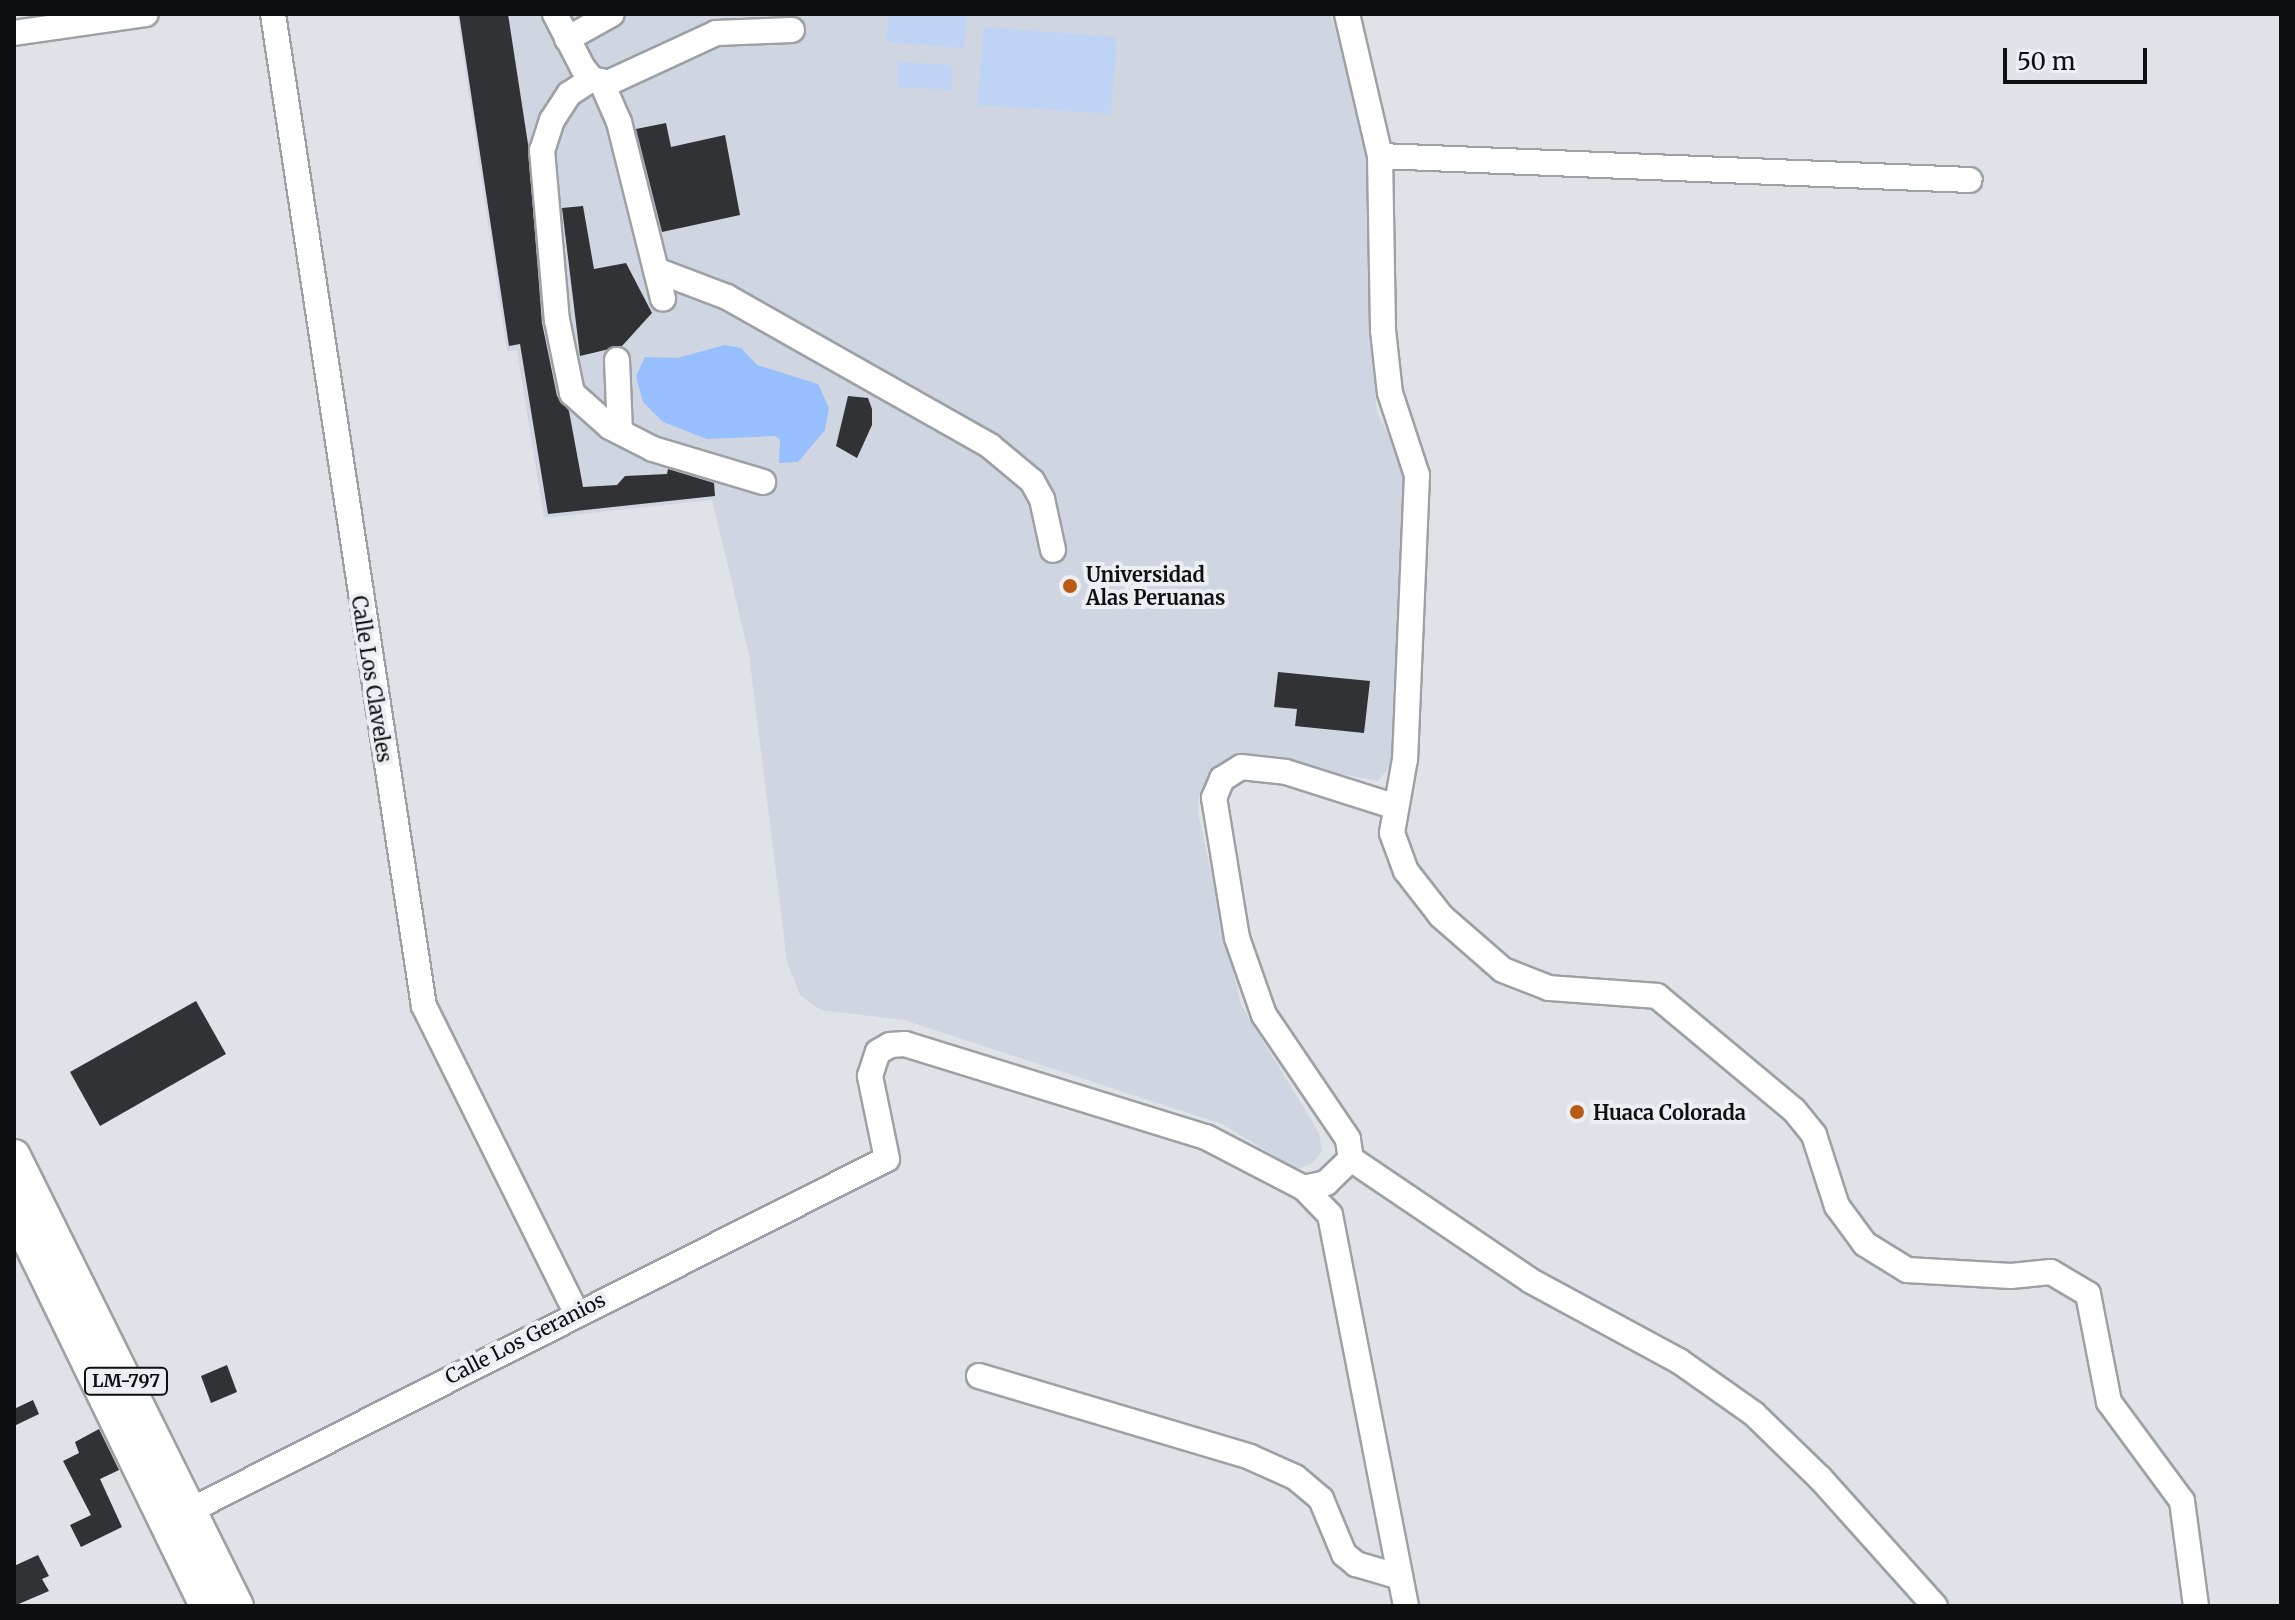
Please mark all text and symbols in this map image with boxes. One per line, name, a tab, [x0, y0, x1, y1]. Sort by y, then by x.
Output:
scale bar	[2007, 32, 2151, 82]
text: 50 m	[2017, 46, 2076, 77]
place label: Universidad Alas Peruanas	[1086, 562, 1225, 609]
marker: Universidad Alas Peruanas	[1061, 577, 1079, 595]
street label: Calle Los Claveles	[347, 594, 397, 764]
place label: Huaca Colorada	[1593, 1100, 1746, 1124]
marker: Huaca Colorada	[1568, 1103, 1586, 1121]
street label: Calle Los Geranios	[441, 1287, 609, 1389]
road number: LM-797	[82, 1367, 170, 1395]

